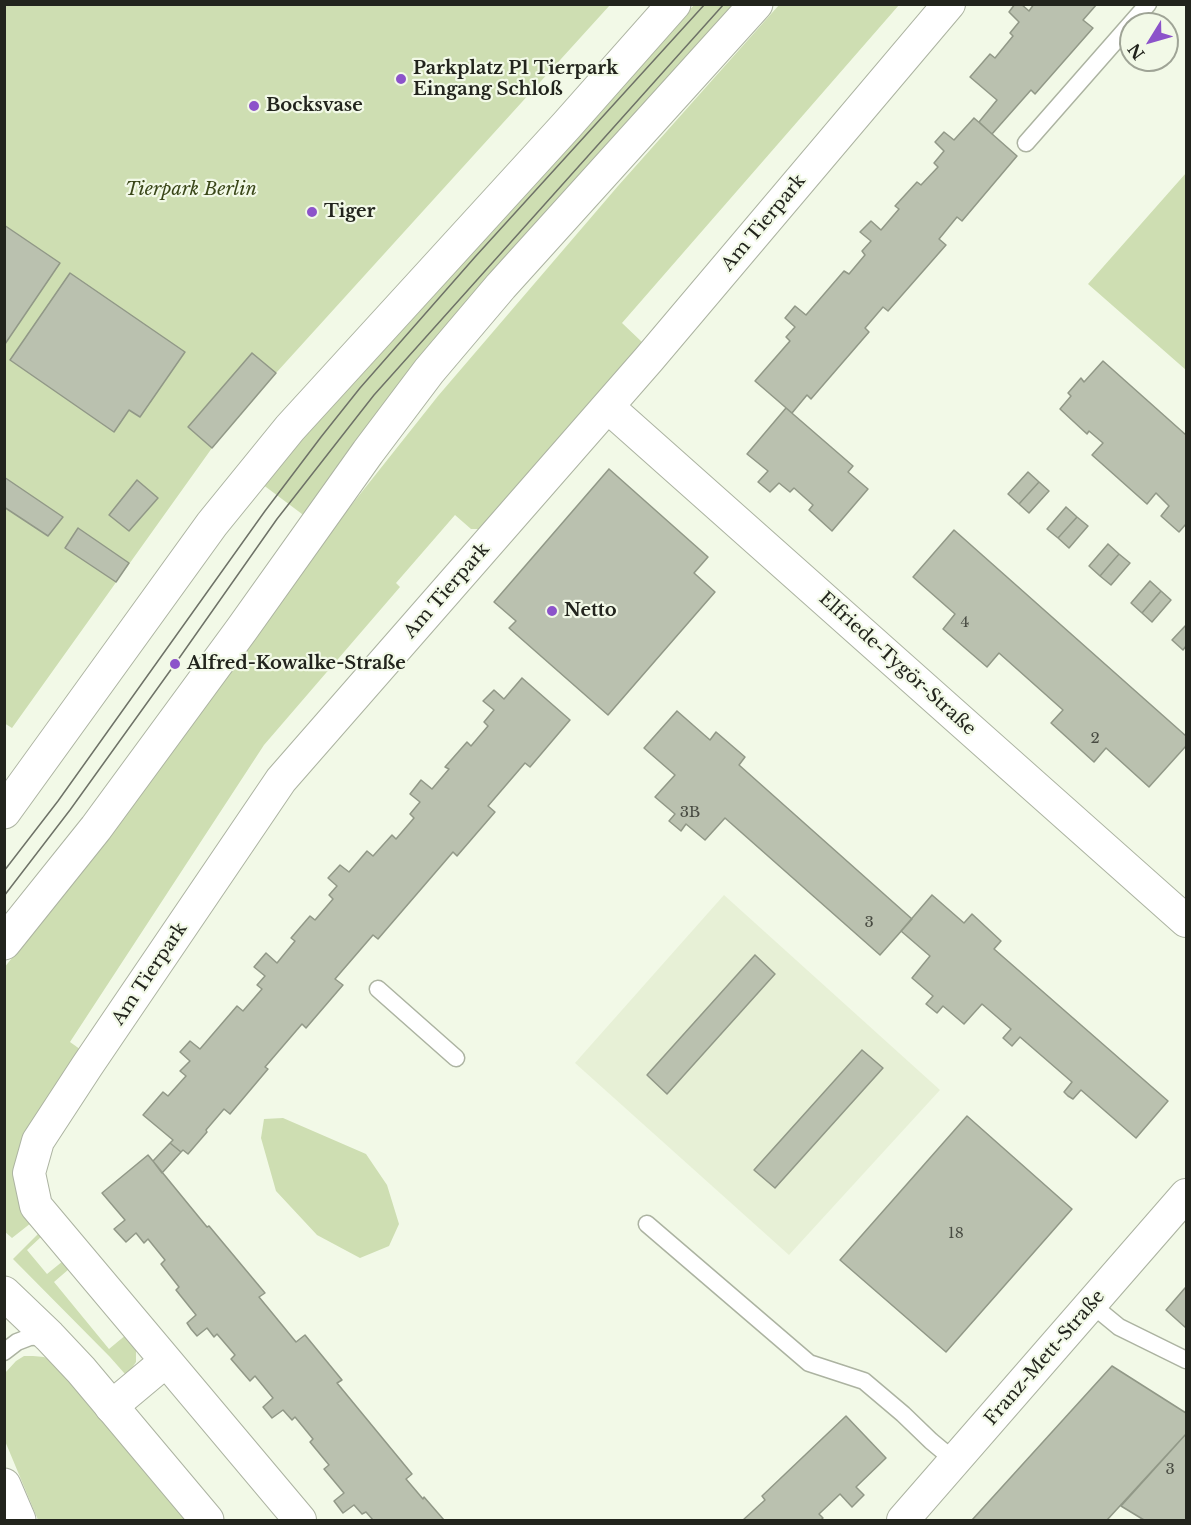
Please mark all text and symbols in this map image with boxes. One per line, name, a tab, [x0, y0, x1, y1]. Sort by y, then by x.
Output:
north arrow	[1119, 12, 1179, 72]
text: N	[1124, 40, 1149, 64]
place label: Parkplatz P1 Tierpark Eingang Schloß	[413, 58, 618, 100]
marker: Parkplatz P1 Tierpark Eingang Schloß	[394, 72, 408, 86]
place label: Bocksvase	[266, 95, 363, 117]
marker: Bocksvase	[247, 99, 261, 113]
street label: Am Tierpark	[717, 170, 811, 276]
park label: Tierpark Berlin	[125, 179, 257, 201]
place label: Tiger	[324, 201, 376, 223]
marker: Tiger	[305, 205, 319, 219]
street label: Am Tierpark	[400, 539, 494, 643]
street label: Elfriede-Tygör-Straße	[814, 588, 980, 740]
place label: Netto	[564, 600, 617, 622]
marker: Netto	[545, 604, 559, 618]
house number: 4	[961, 614, 969, 632]
place label: Alfred-Kowalke-Straße	[187, 653, 406, 675]
marker: Alfred-Kowalke-Straße	[168, 657, 182, 671]
house number: 2	[1090, 730, 1100, 748]
house number: 3B	[680, 804, 700, 822]
house number: 3	[864, 914, 874, 932]
street label: Am Tierpark	[108, 919, 192, 1029]
house number: 18	[948, 1225, 964, 1243]
street label: Franz-Mett-Straße	[980, 1286, 1110, 1430]
house number: 3	[1165, 1461, 1175, 1479]

